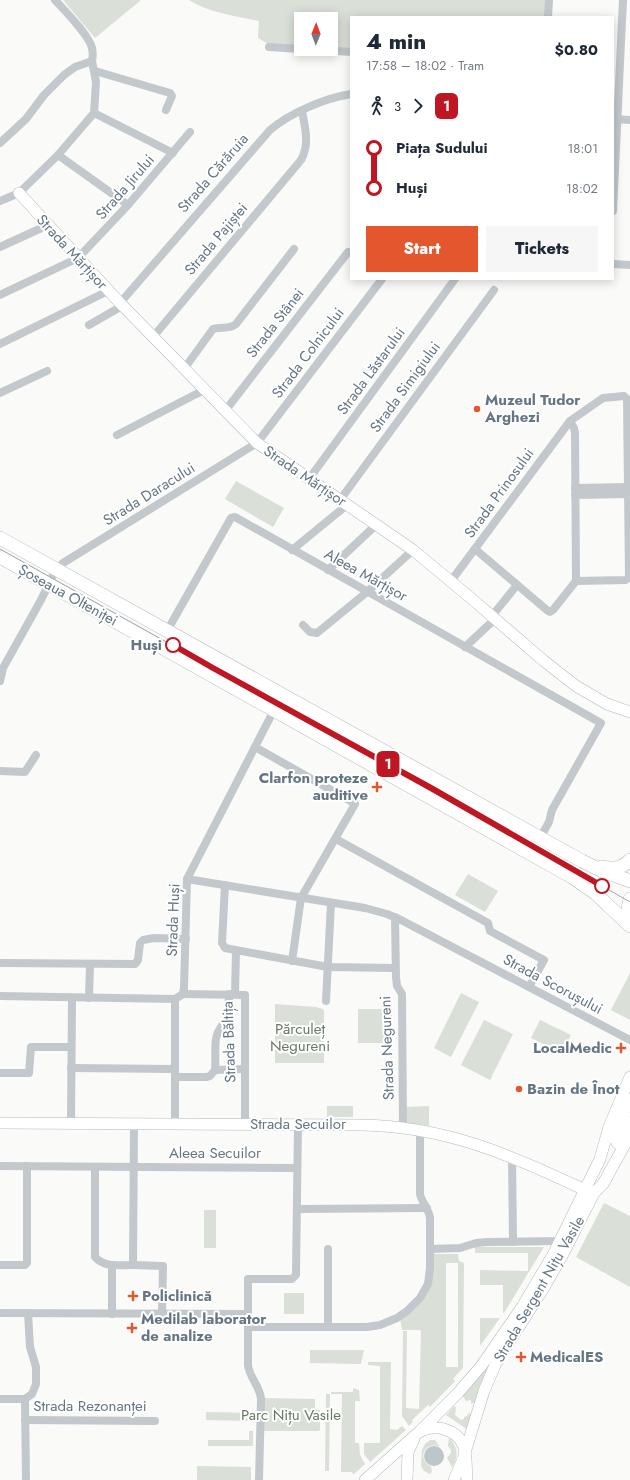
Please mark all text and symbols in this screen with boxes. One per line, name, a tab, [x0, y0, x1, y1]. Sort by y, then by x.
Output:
north arrow	[294, 12, 338, 56]
map controls	[294, 12, 338, 56]
text: 4 min	[366, 25, 426, 57]
text: $0.80	[555, 39, 598, 61]
text: 17:58 – 18:02 · Tram	[366, 56, 484, 75]
icon: walk	[366, 95, 388, 117]
icon: forward	[407, 95, 429, 117]
text: 1	[443, 96, 450, 116]
text: 3	[394, 97, 401, 116]
street label: Strada Cărăruia	[172, 129, 254, 217]
text: Piața Sudului	[396, 137, 488, 159]
text: 18:01	[568, 139, 598, 158]
street label: Strada Jirului	[90, 150, 160, 224]
text: Huși	[396, 177, 427, 199]
text: 18:02	[566, 179, 598, 198]
street label: Strada Pajiștei	[179, 198, 253, 280]
street label: Strada Mărțișor	[31, 209, 113, 295]
button: Start	[366, 226, 478, 272]
button: Tickets	[486, 226, 598, 272]
street label: Strada Stânei	[241, 284, 309, 362]
street label: Strada Colnicului	[267, 303, 349, 403]
street label: Strada Lăstarului	[332, 323, 410, 419]
street label: Strada Simigiului	[364, 337, 446, 437]
place label: Muzeul Tudor Arghezi	[484, 389, 581, 428]
marker: Muzeul Tudor Arghezi	[472, 404, 482, 414]
street label: Strada Mărțișor	[259, 440, 352, 512]
street label: Strada Prinosului	[459, 443, 539, 543]
street label: Strada Daracului	[99, 457, 199, 531]
street label: Aleea Mărțișor	[320, 543, 412, 607]
street label: Șoseaua Olteniței	[14, 559, 122, 631]
place label: Huși	[131, 634, 162, 656]
marker: Huși	[165, 637, 181, 653]
line badge: 1	[375, 751, 401, 777]
text: 1	[384, 754, 392, 774]
place label: Clarfon proteze auditive	[259, 767, 368, 806]
marker: Clarfon proteze auditive	[371, 781, 383, 793]
unlabelled marker	[594, 878, 610, 894]
street label: Strada Huși	[161, 883, 185, 957]
street label: Strada Scorușului	[499, 948, 607, 1020]
street label: Strada Negureni	[374, 995, 400, 1101]
street label: Strada Băltița	[217, 1001, 241, 1083]
park label: Părculeț Negureni	[270, 1018, 330, 1057]
place label: LocalMedic	[533, 1037, 612, 1059]
marker: LocalMedic	[615, 1042, 627, 1054]
place label: Bazin de Înot	[527, 1078, 620, 1100]
marker: Bazin de Înot	[514, 1084, 524, 1094]
street label: Strada Secuilor	[250, 1113, 347, 1135]
street label: Aleea Secuilor	[169, 1142, 262, 1164]
street label: Strada Sergent Nițu Vasile	[488, 1211, 590, 1366]
place label: Policlinică	[142, 1285, 212, 1307]
marker: Policlinică	[127, 1290, 139, 1302]
place label: Medilab laborator de analize	[141, 1308, 267, 1347]
marker: Medilab laborator de analize	[126, 1322, 138, 1334]
place label: MedicalES	[530, 1346, 603, 1368]
marker: MedicalES	[515, 1351, 527, 1363]
street label: Strada Rezonanței	[33, 1395, 147, 1417]
park label: Parc Nițu Vasile	[241, 1404, 341, 1426]

